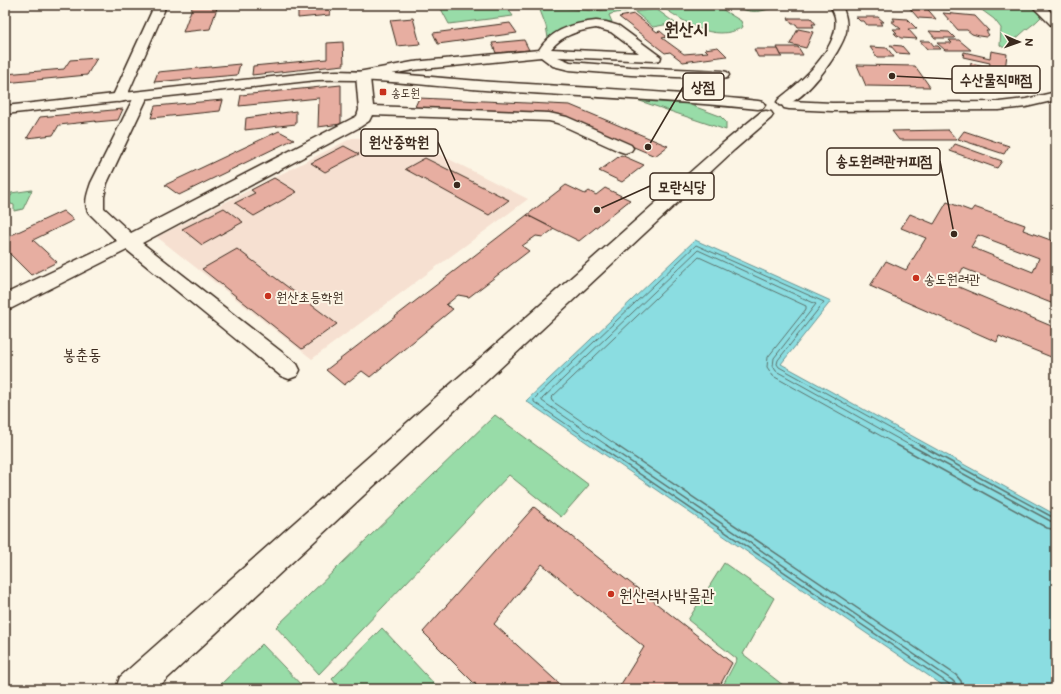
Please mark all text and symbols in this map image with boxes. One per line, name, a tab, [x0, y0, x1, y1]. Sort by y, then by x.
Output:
district label: 원산시	[664, 16, 708, 40]
north arrow	[999, 22, 1039, 62]
text: N	[1022, 38, 1037, 47]
callout: 수산물직매점	[952, 66, 1040, 93]
text: 수산물직매점	[960, 69, 1032, 89]
callout: 상점	[683, 73, 724, 100]
text: 상점	[691, 76, 715, 96]
place label: 송도원	[391, 84, 420, 100]
marker: 송도원	[378, 87, 388, 97]
callout: 원산중학원	[361, 129, 438, 156]
text: 원산중학원	[369, 131, 429, 151]
callout: 송도원려관커피점	[827, 148, 940, 175]
text: 송도원려관커피점	[836, 150, 932, 170]
callout: 모란식당	[650, 173, 714, 200]
text: 모란식당	[658, 176, 706, 196]
place label: 송도원려관	[924, 269, 980, 288]
marker: 송도원려관	[911, 273, 921, 283]
place label: 원산초등학원	[276, 287, 344, 306]
marker: 원산초등학원	[263, 291, 273, 301]
district label: 봉춘동	[63, 343, 101, 364]
place label: 원산력사박물관	[619, 583, 715, 605]
marker: 원산력사박물관	[606, 589, 616, 599]

